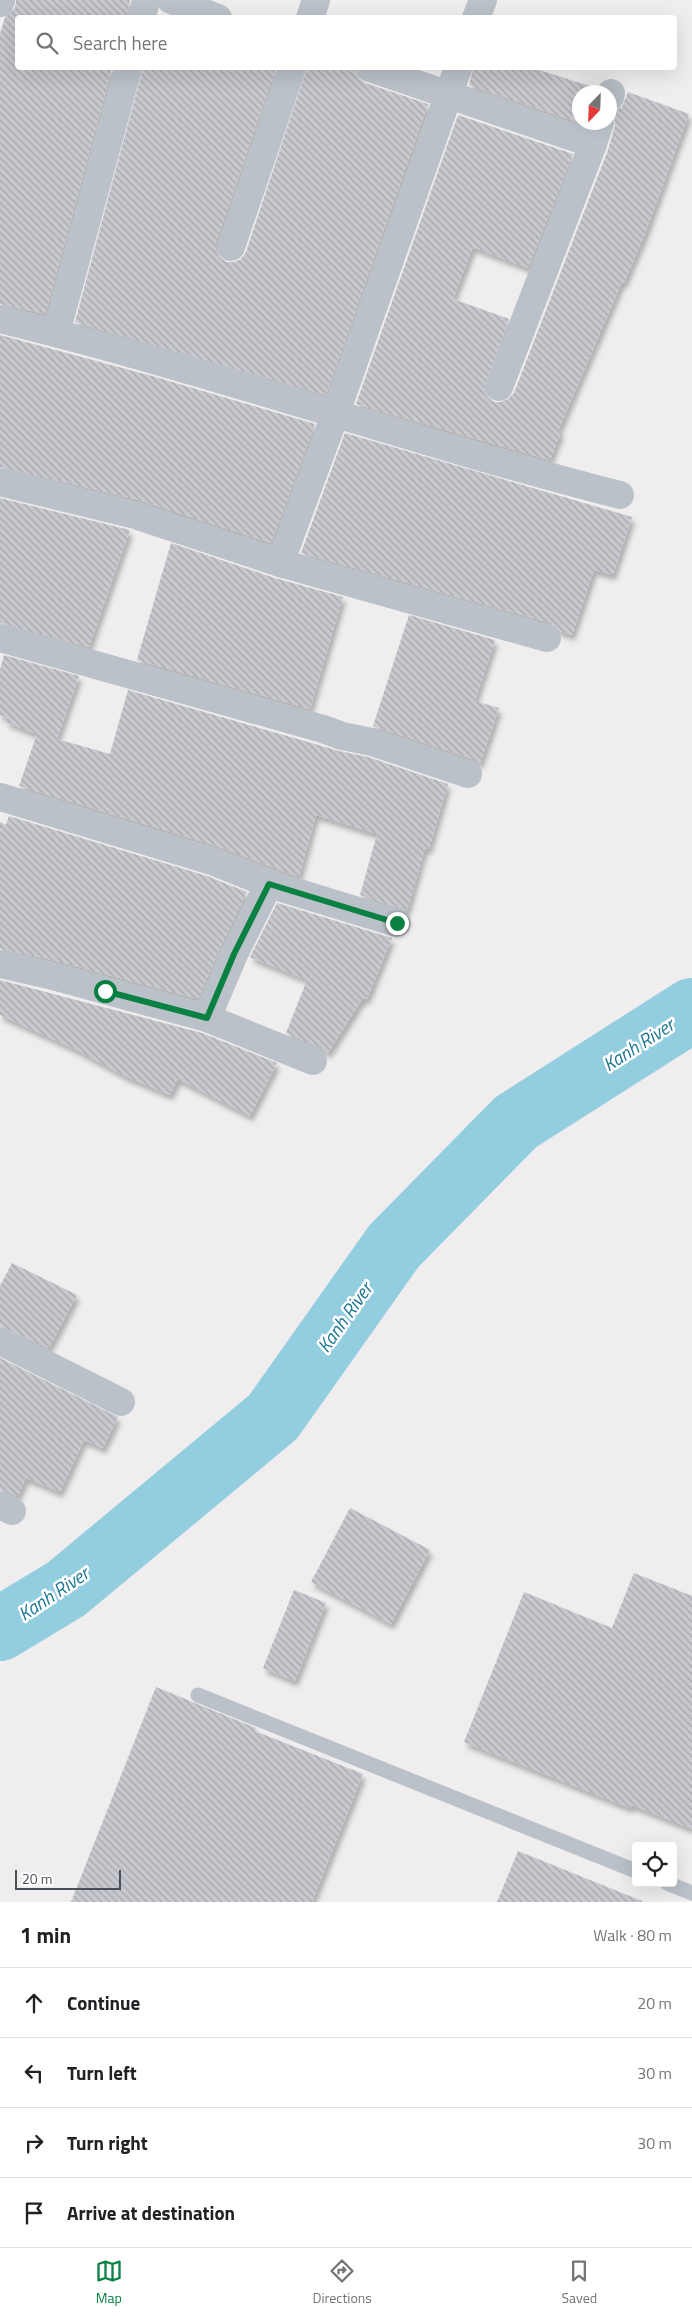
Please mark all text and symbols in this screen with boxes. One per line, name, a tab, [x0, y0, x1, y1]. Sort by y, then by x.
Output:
search box	[15, 15, 677, 70]
text: Search here	[73, 28, 167, 57]
icon: search	[33, 29, 61, 57]
north arrow	[572, 85, 617, 130]
route end	[386, 912, 409, 935]
route start	[94, 980, 117, 1003]
water label: Kanh River	[597, 1009, 681, 1078]
water label: Kanh River	[309, 1274, 380, 1358]
water label: Kanh River	[12, 1558, 96, 1627]
map controls	[632, 1842, 677, 1887]
button: locate	[632, 1842, 677, 1887]
scale bar	[15, 1867, 121, 1890]
text: 20 m	[22, 1868, 52, 1889]
text: 1 min	[20, 1919, 71, 1951]
text: Walk · 80 m	[593, 1923, 672, 1947]
text: Continue	[67, 1988, 140, 2017]
icon: ahead	[20, 1989, 48, 2017]
text: 20 m	[637, 1991, 672, 2015]
text: Turn left	[67, 2058, 137, 2087]
icon: left	[20, 2059, 48, 2087]
text: 30 m	[637, 2061, 672, 2085]
text: Turn right	[67, 2128, 148, 2157]
icon: right	[20, 2129, 48, 2157]
text: 30 m	[637, 2131, 672, 2155]
text: Arrive at destination	[67, 2198, 235, 2227]
icon: arrive	[20, 2199, 48, 2227]
tab: Map	[95, 2257, 123, 2308]
tab: Directions	[312, 2257, 372, 2308]
tab: Saved	[562, 2257, 597, 2308]

